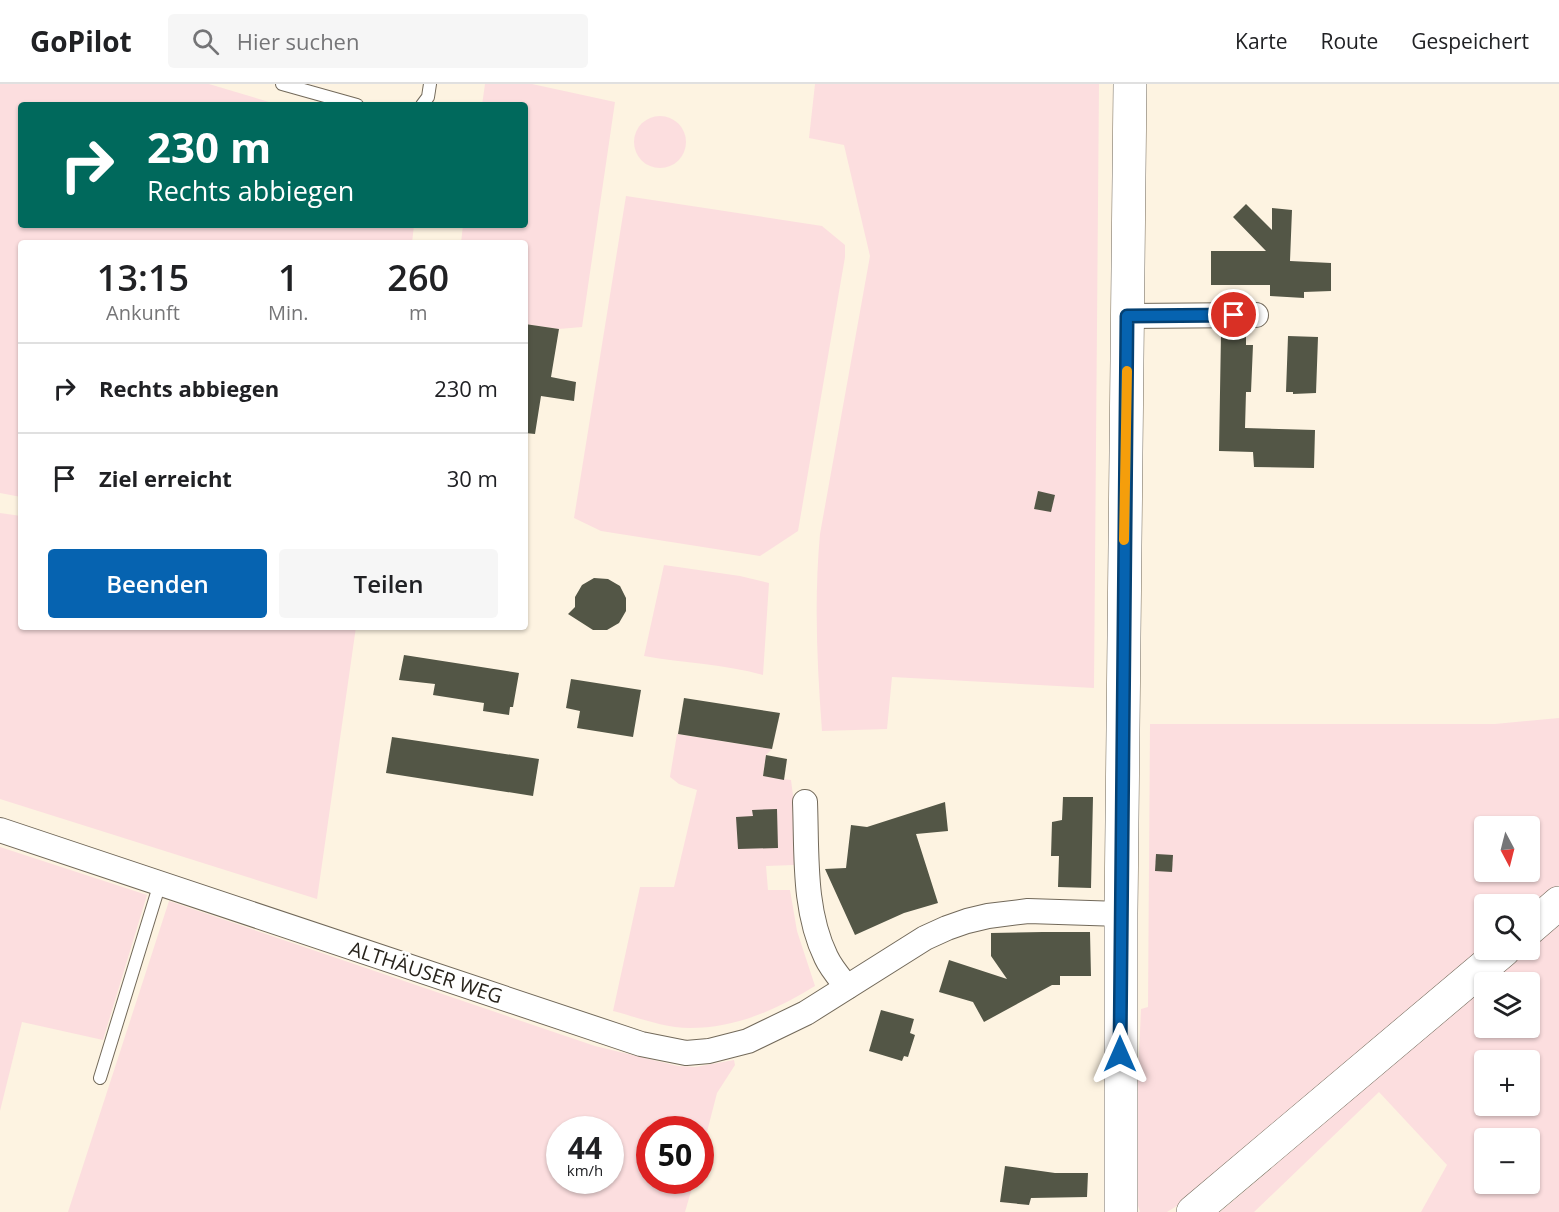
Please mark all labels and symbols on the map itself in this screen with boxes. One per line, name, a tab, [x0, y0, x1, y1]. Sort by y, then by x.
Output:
pin	[1208, 289, 1259, 340]
north arrow	[1474, 816, 1540, 882]
street label: ALTHÄUSER WEG	[346, 934, 506, 1010]
position arrow	[1088, 1022, 1152, 1086]
speed limit sign: 50	[636, 1116, 714, 1194]

